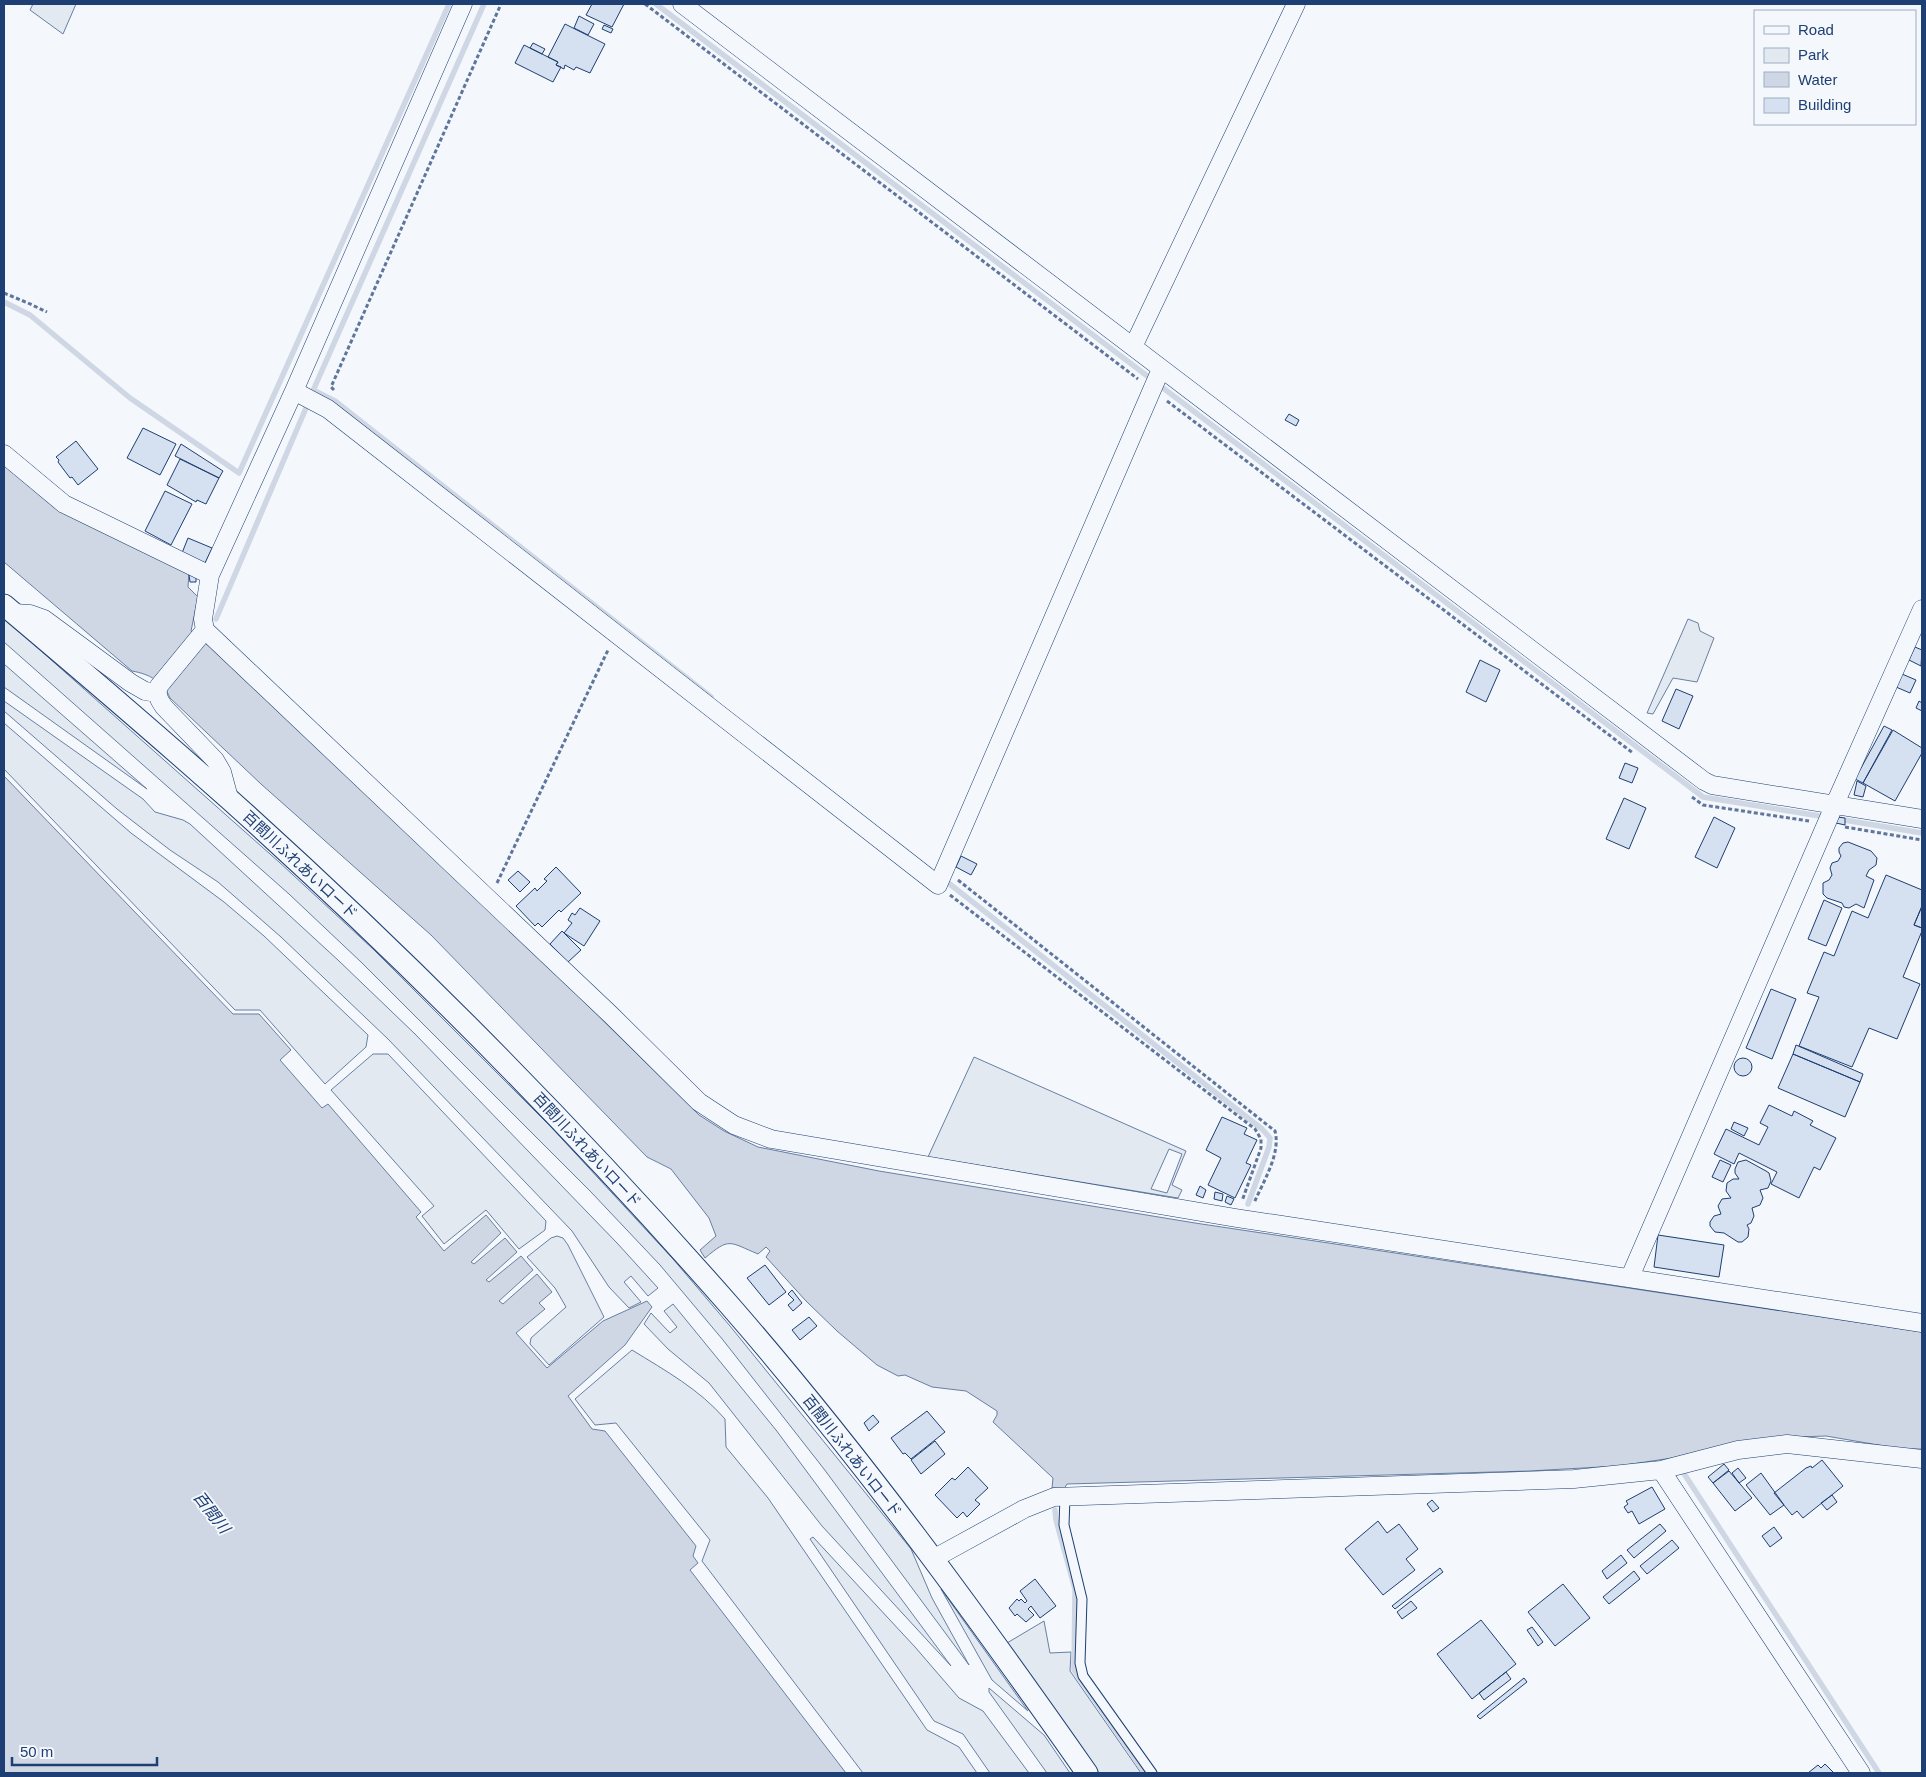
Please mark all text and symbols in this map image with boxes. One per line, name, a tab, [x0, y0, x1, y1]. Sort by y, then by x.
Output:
legend	[1754, 10, 1916, 125]
text: Road	[1798, 21, 1834, 38]
text: Park	[1798, 46, 1829, 63]
text: Water	[1798, 71, 1837, 88]
text: Building	[1798, 96, 1851, 113]
street label: 百間川ふれあいロード	[240, 807, 361, 922]
street label: 百間川ふれあいロード	[530, 1089, 645, 1210]
street label: 百間川ふれあいロード	[800, 1391, 905, 1520]
water label: 百間川	[190, 1488, 234, 1538]
scale bar	[12, 1734, 158, 1766]
text: 50 m	[20, 1743, 53, 1760]

